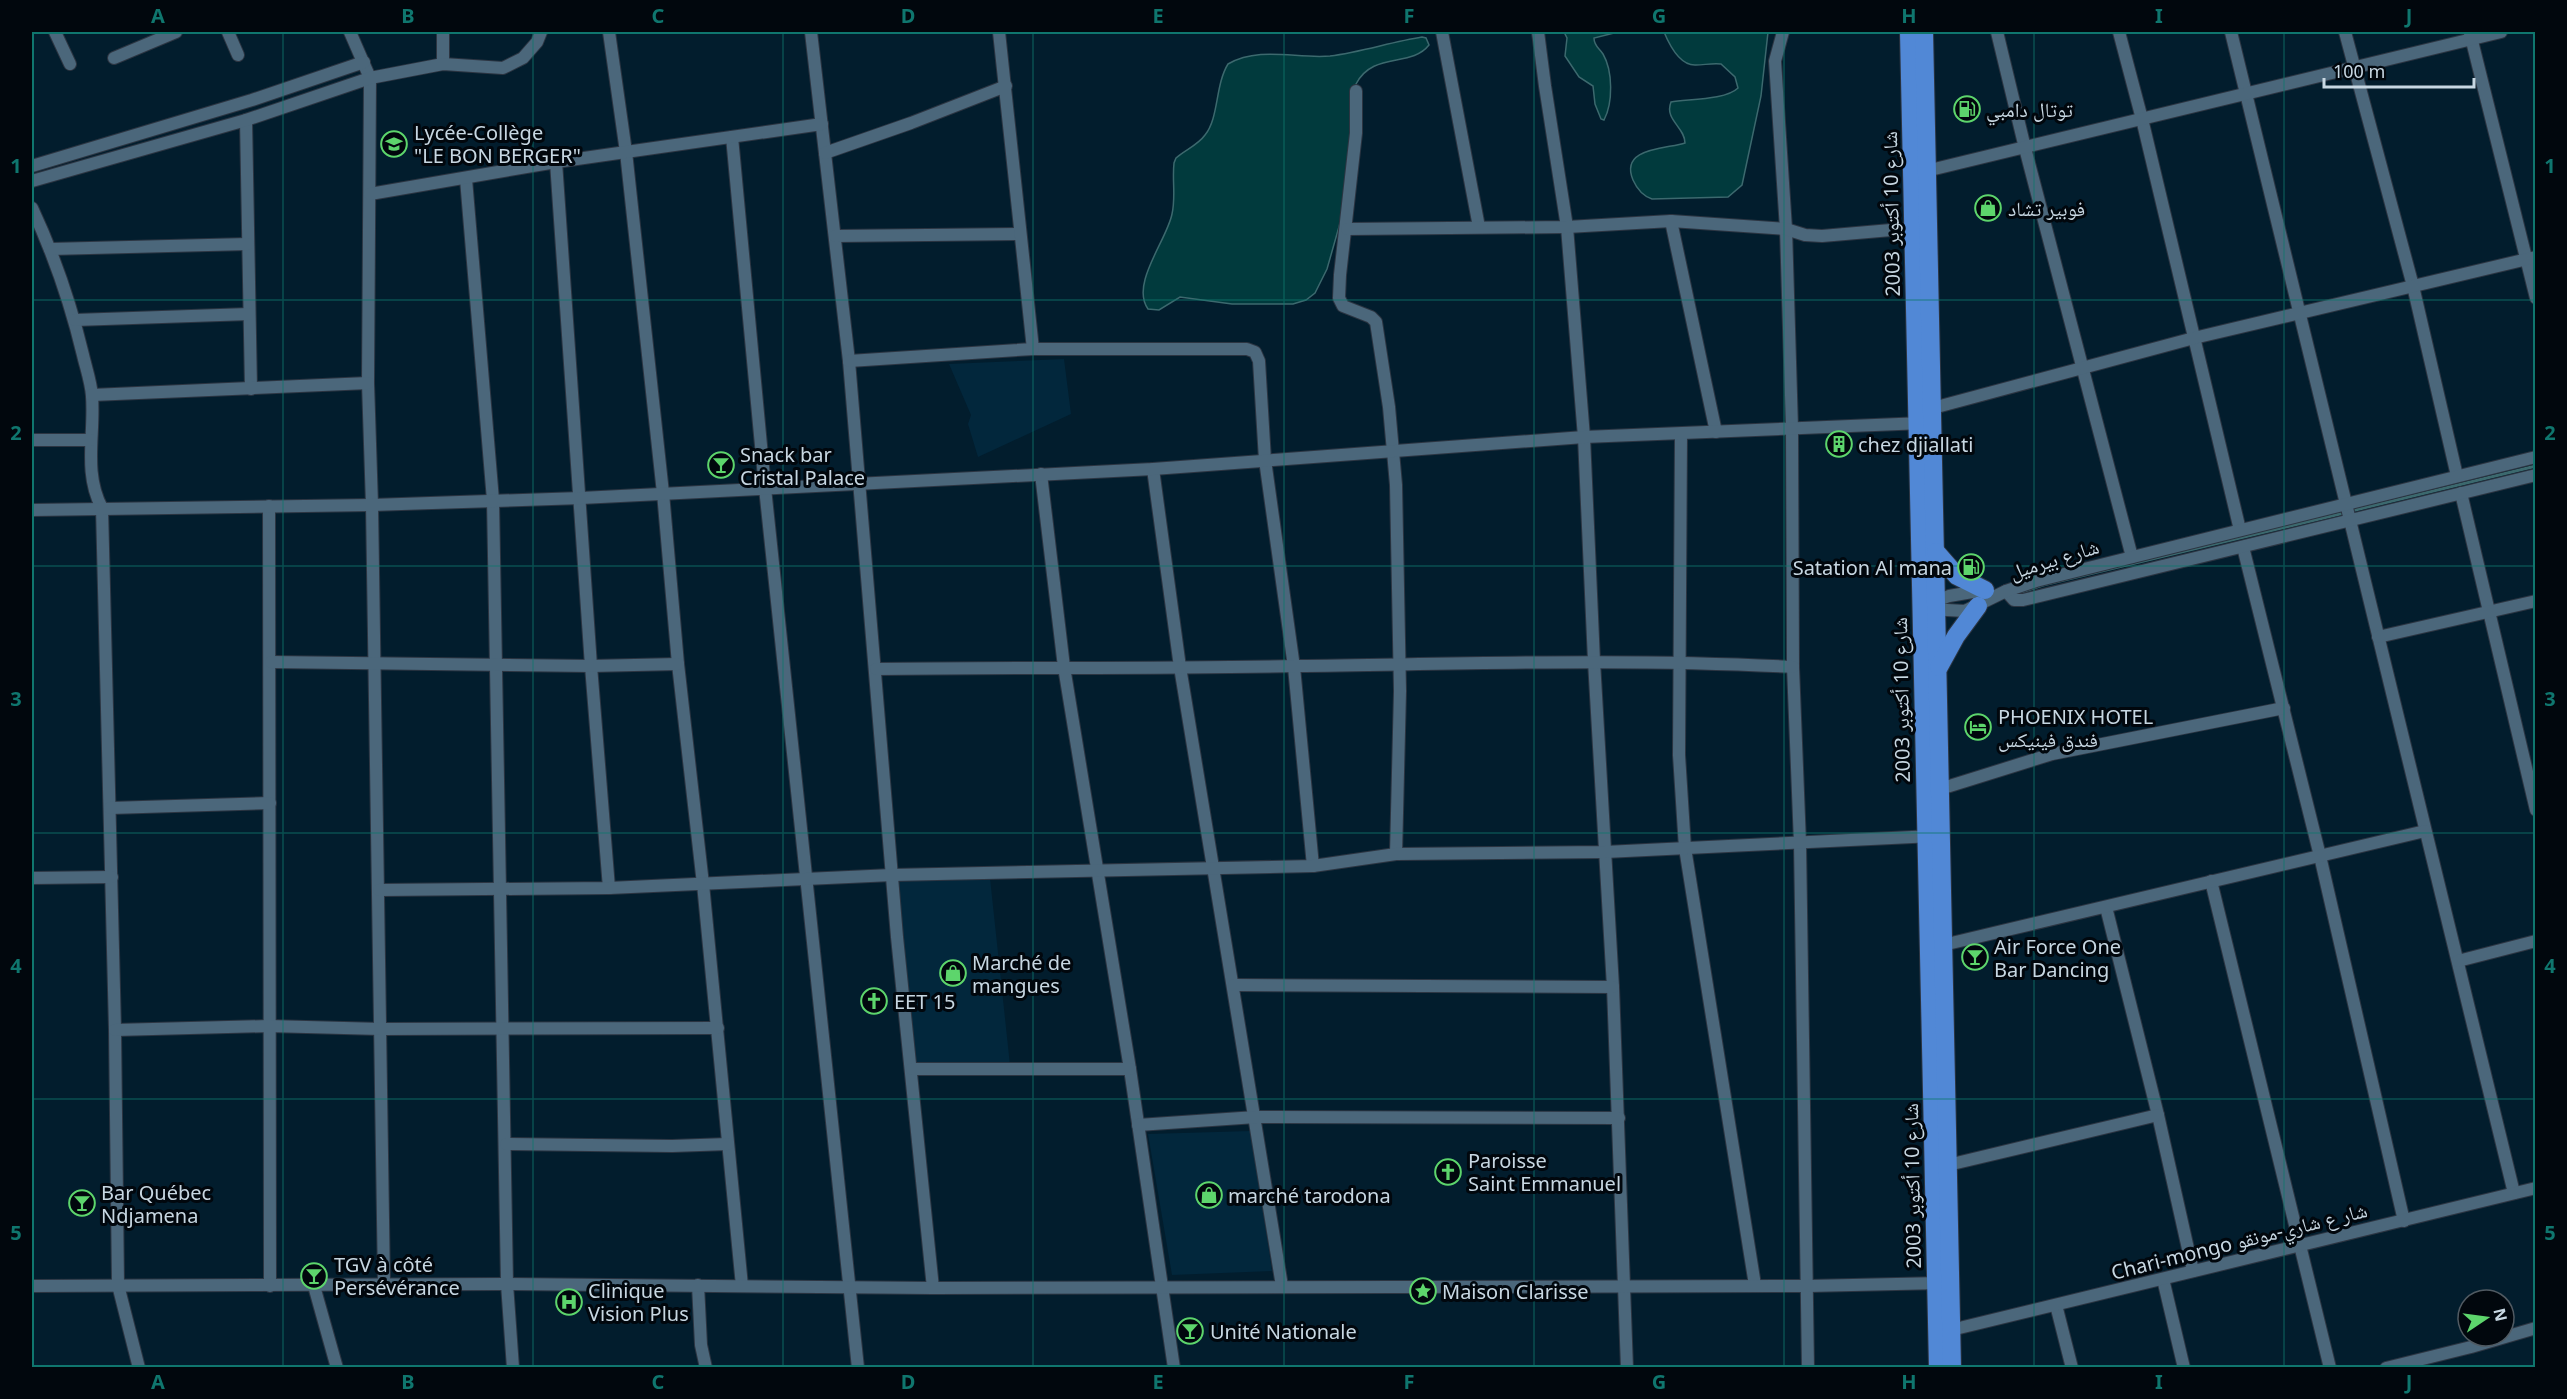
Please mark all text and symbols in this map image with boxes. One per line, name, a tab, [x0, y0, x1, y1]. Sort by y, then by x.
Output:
text: A	[151, 2, 165, 29]
text: B	[401, 2, 415, 29]
text: C	[652, 2, 665, 29]
text: D	[901, 2, 915, 29]
text: E	[1152, 2, 1164, 29]
text: F	[1404, 2, 1414, 29]
text: G	[1652, 2, 1666, 29]
text: H	[1901, 2, 1917, 29]
text: I	[2155, 2, 2163, 29]
text: J	[2404, 2, 2412, 29]
scale bar	[2324, 51, 2474, 89]
text: 100 m	[2333, 59, 2385, 83]
fuel station icon: توتال دامبي	[1952, 94, 1982, 124]
place label: توتال دامبي	[1986, 96, 2073, 126]
place label: Lycée-Collège "LE BON BERGER"	[414, 119, 581, 169]
school or university icon: Lycée-Collège "LE BON BERGER"	[379, 129, 409, 159]
street label: شارع 10 أكتوبر 2003	[1876, 131, 1906, 297]
text: 1	[10, 152, 22, 179]
text: 1	[2544, 152, 2556, 179]
shop icon: فوبير تشاد	[1973, 193, 2003, 223]
place label: فوبير تشاد	[2008, 195, 2085, 222]
text: 2	[10, 419, 22, 446]
text: 2	[2544, 419, 2556, 446]
building icon: chez djiallati	[1824, 429, 1854, 459]
place label: chez djiallati	[1858, 431, 1973, 458]
place label: Snack bar Cristal Palace	[740, 441, 865, 491]
bar icon: Snack bar Cristal Palace	[706, 450, 736, 480]
street label: شارع بيرميل	[2006, 533, 2102, 585]
fuel station icon: Satation Al mana	[1956, 552, 1986, 582]
place label: Satation Al mana	[1793, 554, 1952, 581]
street label: شارع 10 أكتوبر 2003	[1886, 617, 1916, 783]
text: 3	[10, 685, 22, 712]
text: 3	[2544, 685, 2556, 712]
place label: PHOENIX HOTEL فندق فينيكس	[1998, 703, 2153, 753]
hotel icon: PHOENIX HOTEL فندق فينيكس	[1963, 712, 1993, 742]
place label: Air Force One Bar Dancing	[1994, 933, 2121, 983]
bar icon: Air Force One Bar Dancing	[1960, 942, 1990, 972]
place label: Marché de mangues	[972, 949, 1071, 999]
text: 4	[10, 952, 22, 979]
text: 4	[2544, 952, 2556, 979]
shop icon: Marché de mangues	[938, 958, 968, 988]
church icon: EET 15	[859, 986, 889, 1016]
place label: EET 15	[894, 988, 955, 1015]
street label: شارع 10 أكتوبر 2003	[1897, 1103, 1927, 1269]
place label: Paroisse Saint Emmanuel	[1468, 1147, 1621, 1197]
church icon: Paroisse Saint Emmanuel	[1433, 1157, 1463, 1187]
place label: Bar Québec Ndjamena	[101, 1179, 211, 1229]
shop icon: marché tarodona	[1194, 1180, 1224, 1210]
place label: marché tarodona	[1228, 1182, 1391, 1209]
bar icon: Bar Québec Ndjamena	[67, 1188, 97, 1218]
street label: Chari-mongo شار ع شاري-مونقو	[2108, 1196, 2371, 1289]
text: 5	[10, 1219, 22, 1246]
text: 5	[2544, 1219, 2556, 1246]
place label: TGV à côté Persévérance	[334, 1251, 460, 1301]
bar icon: TGV à côté Persévérance	[299, 1261, 329, 1291]
place icon: Maison Clarisse	[1408, 1276, 1438, 1306]
place label: Clinique Vision Plus	[588, 1277, 689, 1327]
place label: Maison Clarisse	[1442, 1278, 1589, 1305]
hospital icon: Clinique Vision Plus	[554, 1287, 584, 1317]
north arrow	[2456, 1288, 2516, 1348]
text: N	[2488, 1306, 2513, 1323]
bar icon: Unité Nationale	[1175, 1316, 1205, 1346]
place label: Unité Nationale	[1210, 1318, 1357, 1345]
text: A	[151, 1368, 165, 1395]
text: B	[401, 1368, 415, 1395]
text: C	[652, 1368, 665, 1395]
text: D	[901, 1368, 915, 1395]
text: E	[1152, 1368, 1164, 1395]
text: F	[1404, 1368, 1414, 1395]
text: G	[1652, 1368, 1666, 1395]
text: H	[1901, 1368, 1917, 1395]
text: I	[2155, 1368, 2163, 1395]
text: J	[2404, 1368, 2412, 1395]

